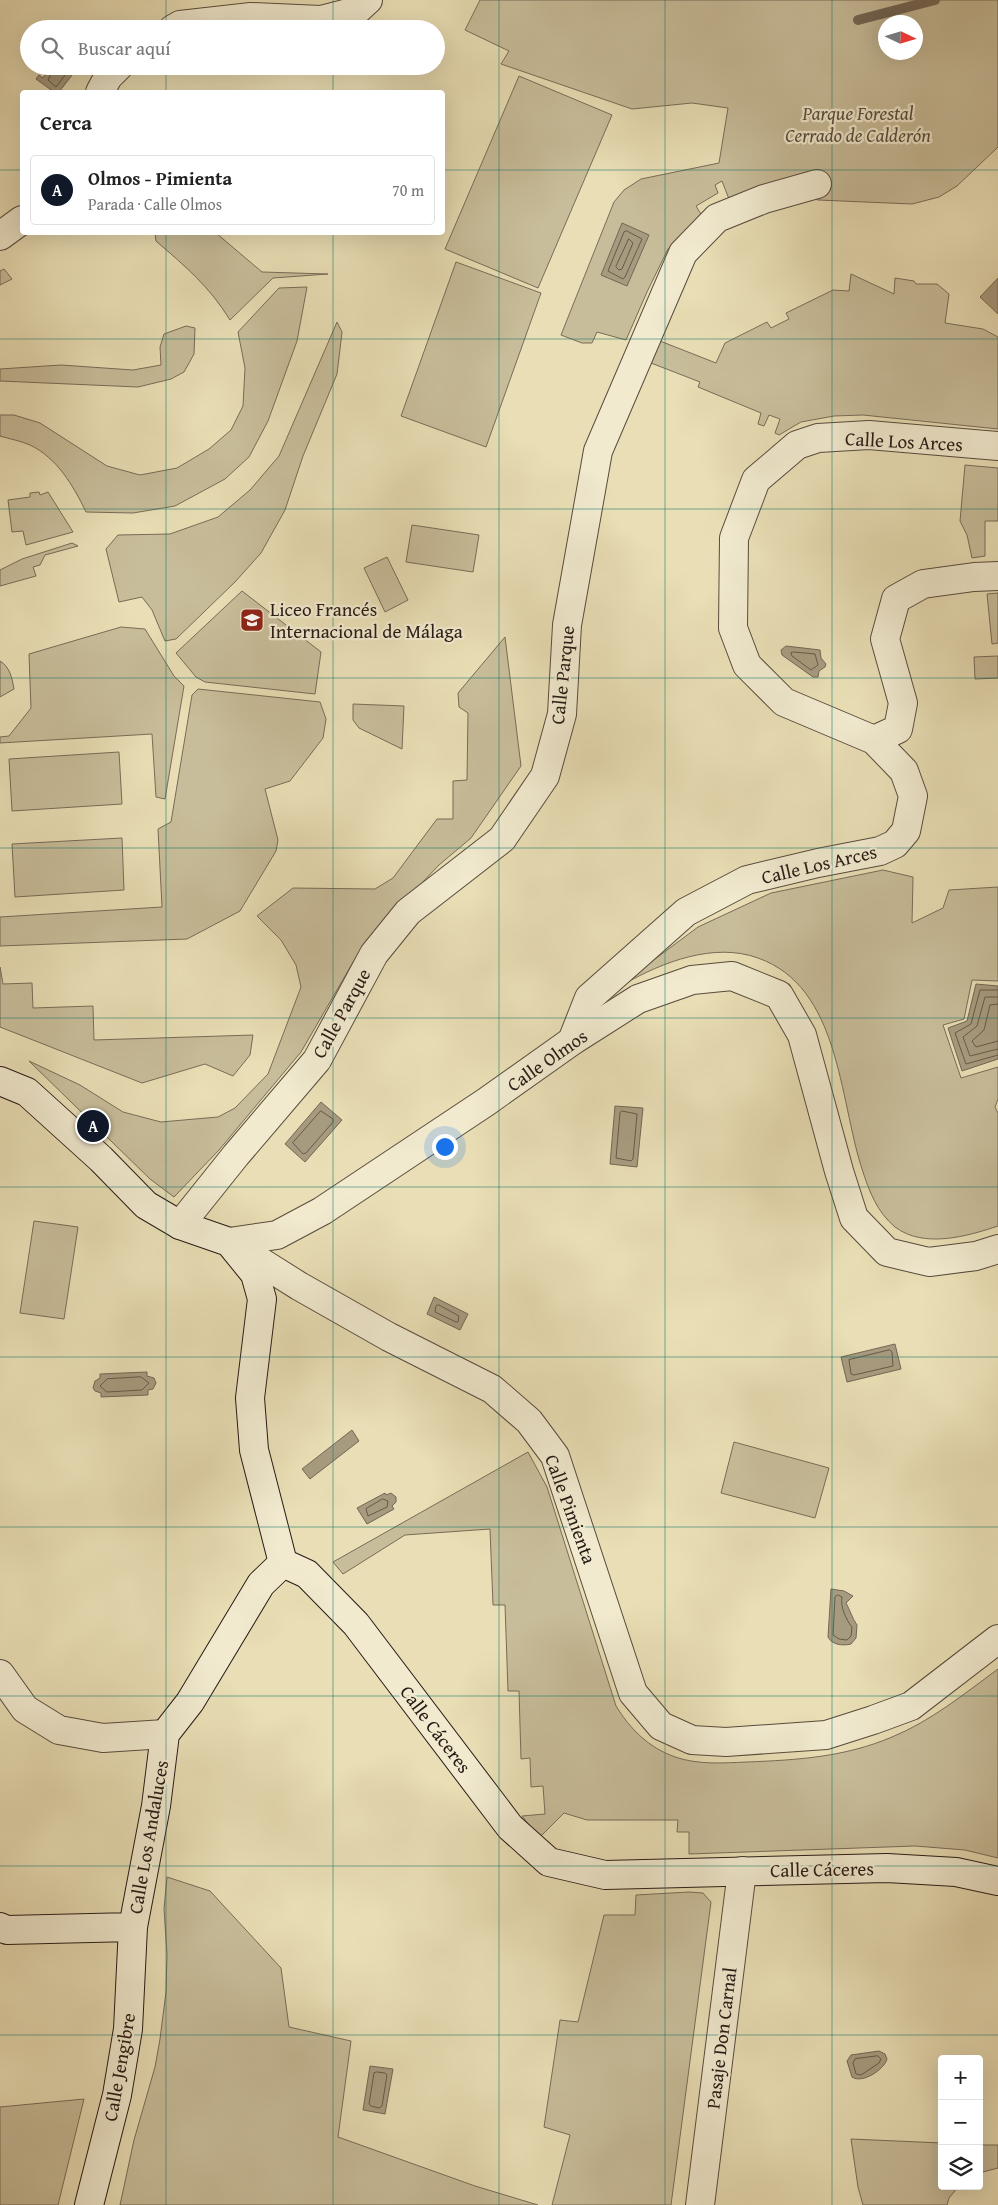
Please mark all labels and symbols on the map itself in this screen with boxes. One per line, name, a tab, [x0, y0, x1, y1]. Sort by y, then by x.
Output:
north arrow	[878, 15, 923, 60]
park label: Parque Forestal Cerrado de Calderón	[785, 99, 931, 149]
street label: Calle Los Arces	[844, 424, 964, 458]
place label: Liceo Francés Internacional de Málaga	[270, 595, 463, 645]
school or university icon: Liceo Francés Internacional de Málaga	[239, 607, 265, 633]
street label: Calle Parque	[543, 624, 581, 726]
street label: Calle Los Arces	[759, 837, 879, 891]
street label: Calle Parque	[305, 963, 377, 1063]
street label: Calle Olmos	[501, 1022, 593, 1098]
pin: A	[77, 1107, 109, 1145]
your location	[432, 1134, 458, 1160]
street label: Calle Pimienta	[538, 1450, 604, 1568]
street label: Calle Cáceres	[394, 1679, 478, 1779]
street label: Calle Los Andaluces	[121, 1758, 175, 1916]
street label: Calle Cáceres	[770, 1854, 874, 1884]
street label: Pasaje Don Carnal	[698, 1966, 744, 2110]
street label: Calle Jengibre	[96, 2010, 142, 2123]

